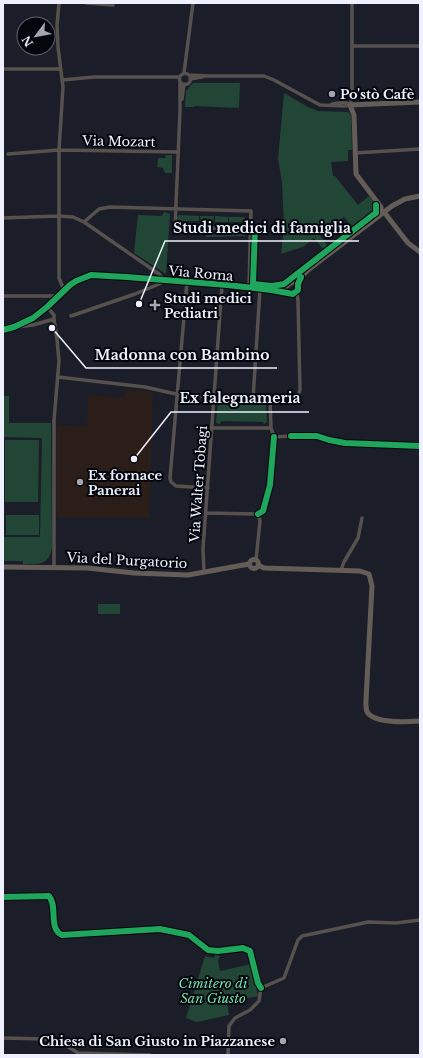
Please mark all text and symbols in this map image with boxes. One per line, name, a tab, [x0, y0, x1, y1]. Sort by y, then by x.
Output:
north arrow	[16, 16, 56, 56]
text: N	[18, 33, 36, 49]
place label: Po'stò Cafè	[340, 86, 415, 103]
marker: Po'stò Cafè	[327, 89, 337, 99]
street label: Via Mozart	[81, 132, 156, 151]
callout: Studi medici di famiglia	[165, 215, 359, 241]
text: Studi medici di famiglia	[173, 219, 351, 237]
street label: Via Roma	[167, 262, 235, 285]
place label: Studi medici Pediatri	[164, 290, 252, 322]
marker: Studi medici Pediatri	[149, 299, 161, 311]
callout: Madonna con Bambino	[86, 342, 277, 368]
text: Madonna con Bambino	[95, 346, 269, 364]
callout: Ex falegnameria	[171, 386, 309, 412]
text: Ex falegnameria	[179, 389, 301, 407]
street label: Via Walter Tobagi	[186, 424, 211, 544]
place label: Ex fornace Panerai	[88, 467, 163, 499]
marker: Ex fornace Panerai	[75, 477, 85, 487]
street label: Via del Purgatorio	[65, 549, 188, 572]
park label: Cimitero di San Giusto	[179, 975, 248, 1007]
place label: Chiesa di San Giusto in Piazzanese	[39, 1033, 275, 1050]
marker: Chiesa di San Giusto in Piazzanese	[278, 1036, 288, 1046]

